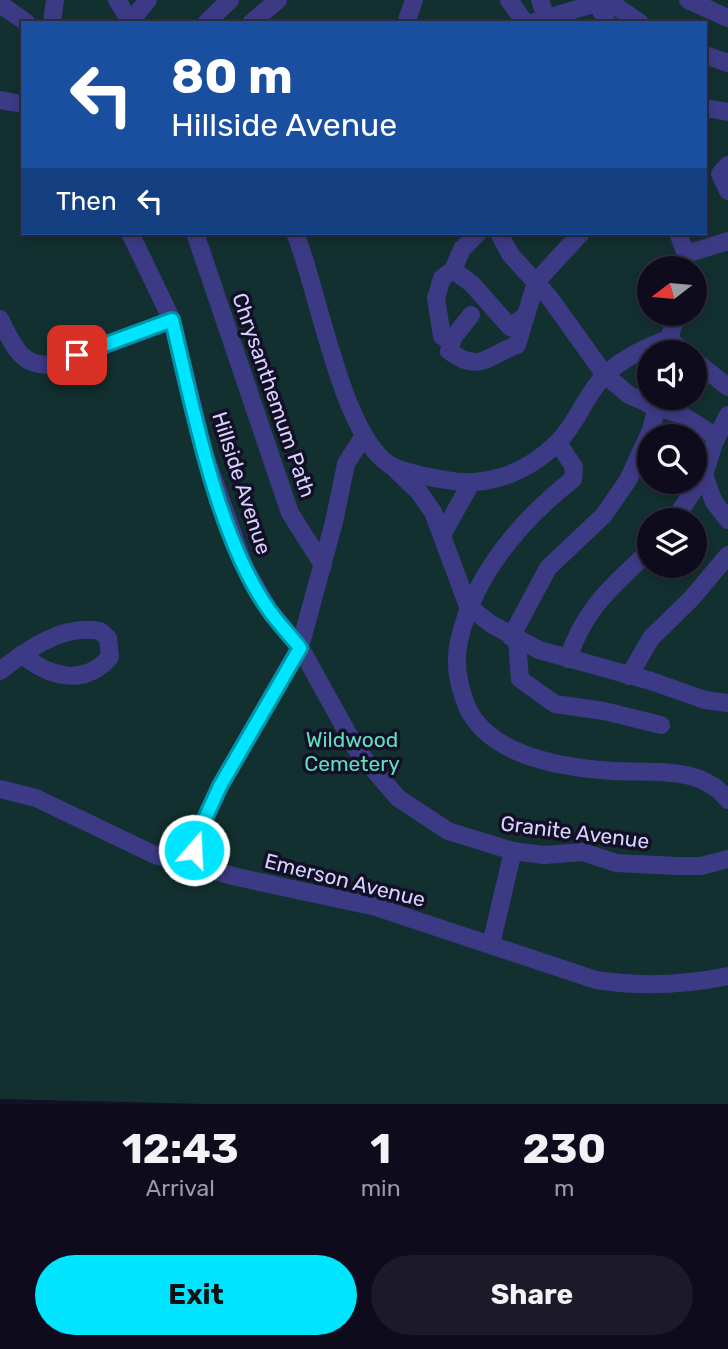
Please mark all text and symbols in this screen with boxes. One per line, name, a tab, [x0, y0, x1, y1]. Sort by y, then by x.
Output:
text: 80 m	[171, 47, 293, 105]
icon: left	[56, 49, 147, 140]
text: Hillside Avenue	[171, 106, 397, 144]
icon: left	[131, 182, 169, 220]
text: Then	[56, 186, 117, 217]
north arrow	[637, 256, 707, 326]
map controls	[637, 256, 707, 578]
street label: Chrysanthemum Path	[227, 289, 321, 501]
pin	[47, 325, 107, 385]
icon: arrive	[58, 336, 96, 374]
button: sound	[637, 340, 707, 410]
street label: Hillside Avenue	[207, 409, 277, 557]
button: search	[637, 424, 707, 494]
button: layers	[637, 508, 707, 578]
park label: Wildwood Cemetery	[304, 727, 400, 776]
street label: Granite Avenue	[499, 810, 651, 854]
position arrow	[157, 813, 231, 887]
street label: Emerson Avenue	[262, 848, 428, 912]
text: 12:43	[122, 1124, 239, 1174]
text: 1	[370, 1124, 391, 1174]
text: 230	[523, 1124, 606, 1174]
text: Arrival	[146, 1174, 215, 1202]
text: min	[361, 1174, 401, 1202]
text: m	[554, 1174, 575, 1202]
button: Exit	[35, 1255, 357, 1335]
button: Share	[371, 1255, 693, 1335]

